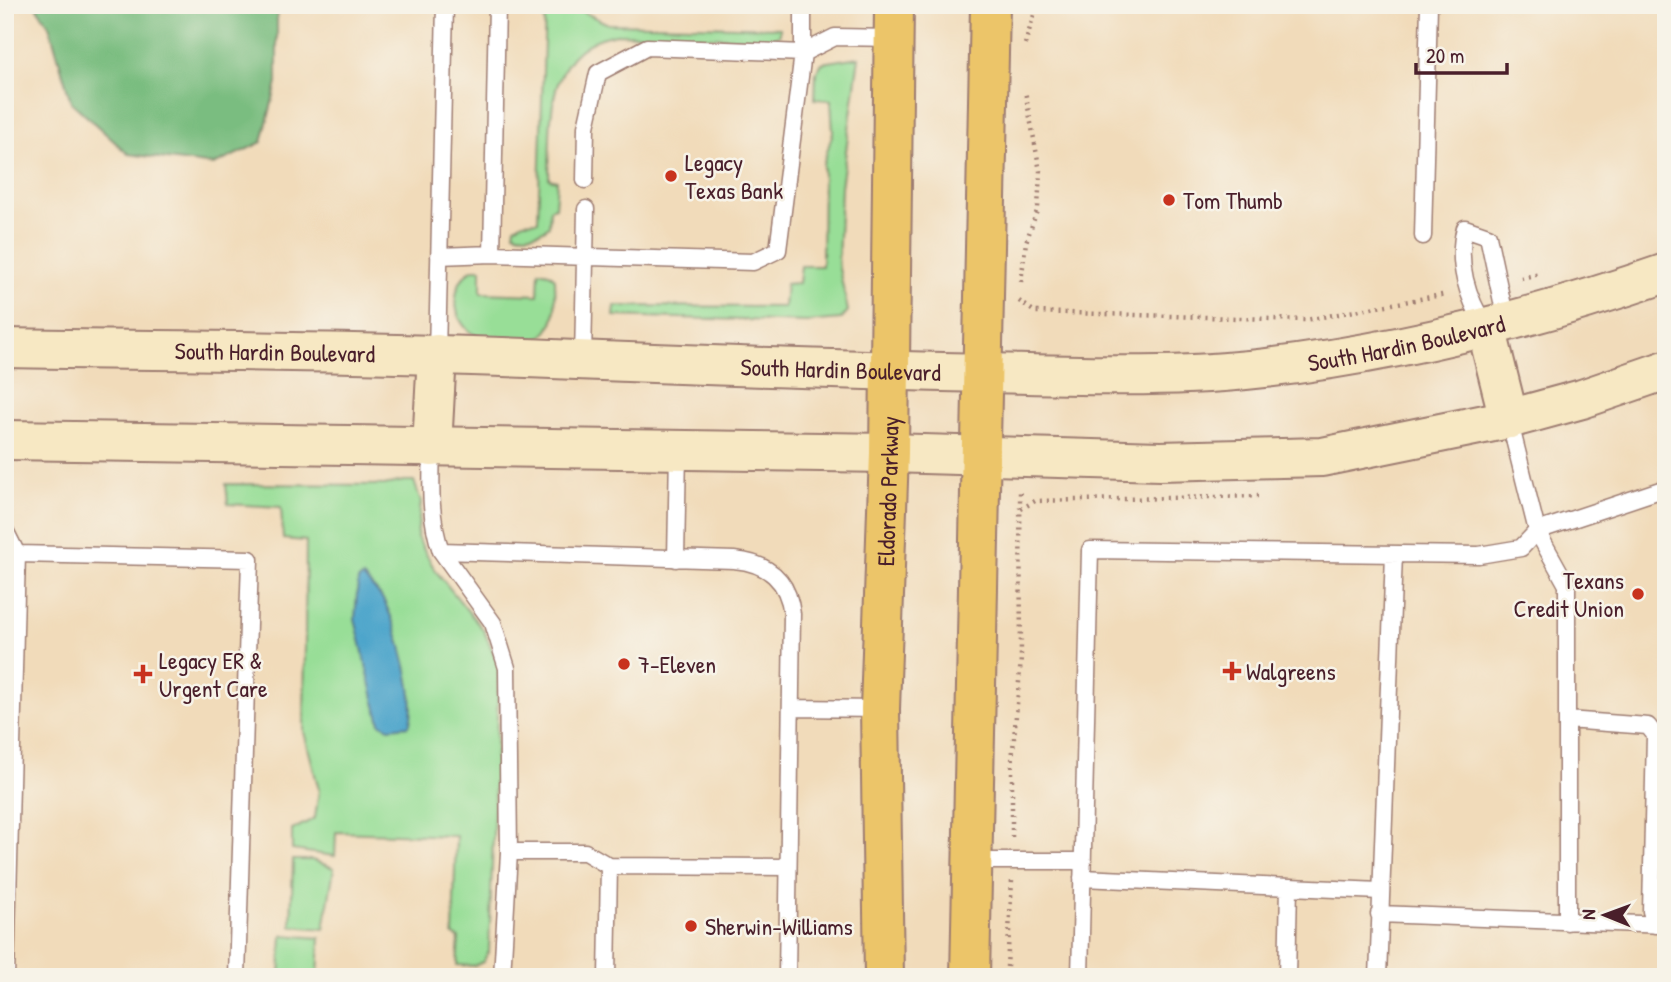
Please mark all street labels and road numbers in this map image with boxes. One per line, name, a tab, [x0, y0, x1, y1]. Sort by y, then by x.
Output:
street label: South Hardin Boulevard	[1305, 307, 1508, 378]
street label: South Hardin Boulevard	[175, 334, 375, 369]
street label: South Hardin Boulevard	[740, 350, 941, 388]
street label: Eldorado Parkway	[869, 416, 905, 567]

